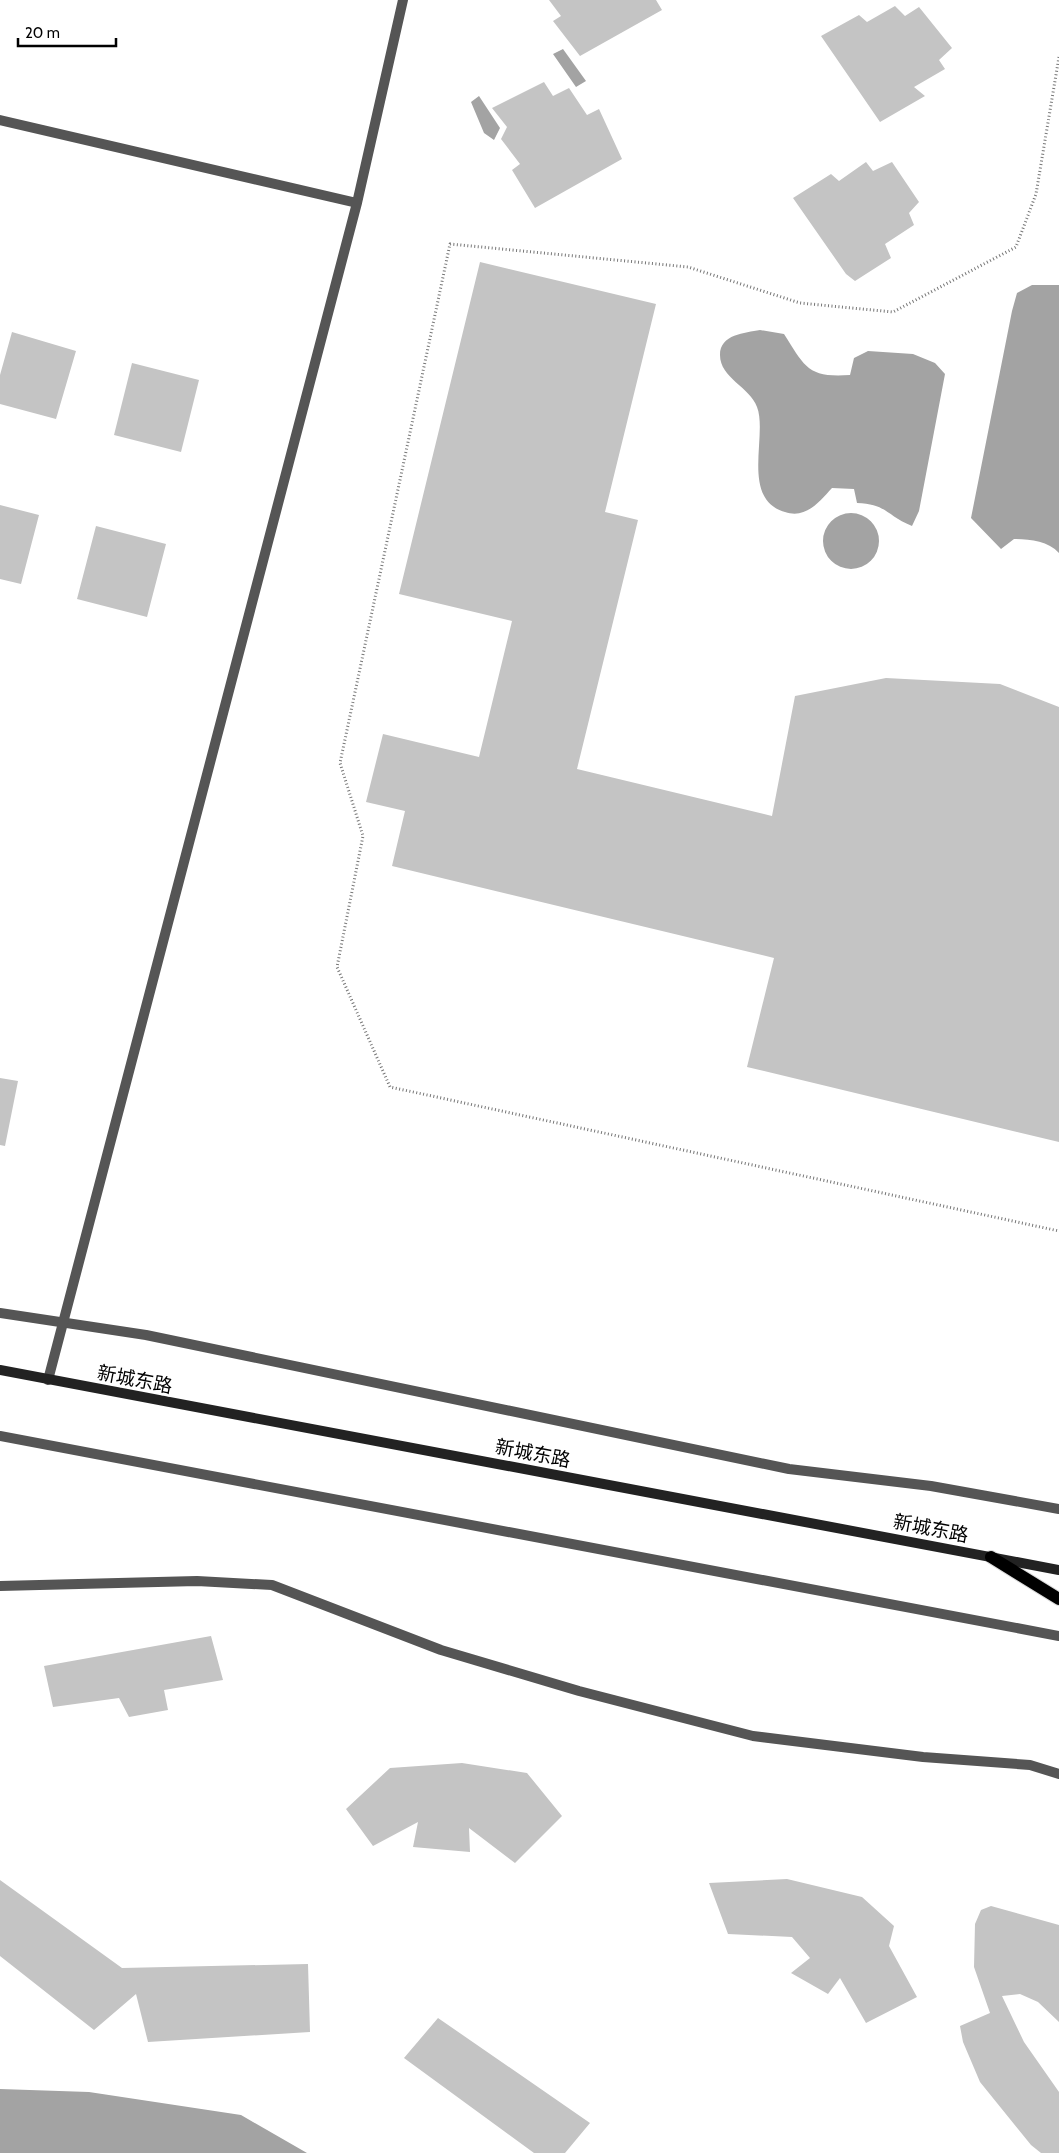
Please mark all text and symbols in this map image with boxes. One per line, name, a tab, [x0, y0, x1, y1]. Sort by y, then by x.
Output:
scale bar	[18, 15, 115, 47]
text: 20 m	[25, 24, 60, 42]
street label: 新城东路	[95, 1361, 174, 1398]
street label: 新城东路	[493, 1435, 572, 1472]
street label: 新城东路	[891, 1510, 970, 1547]

